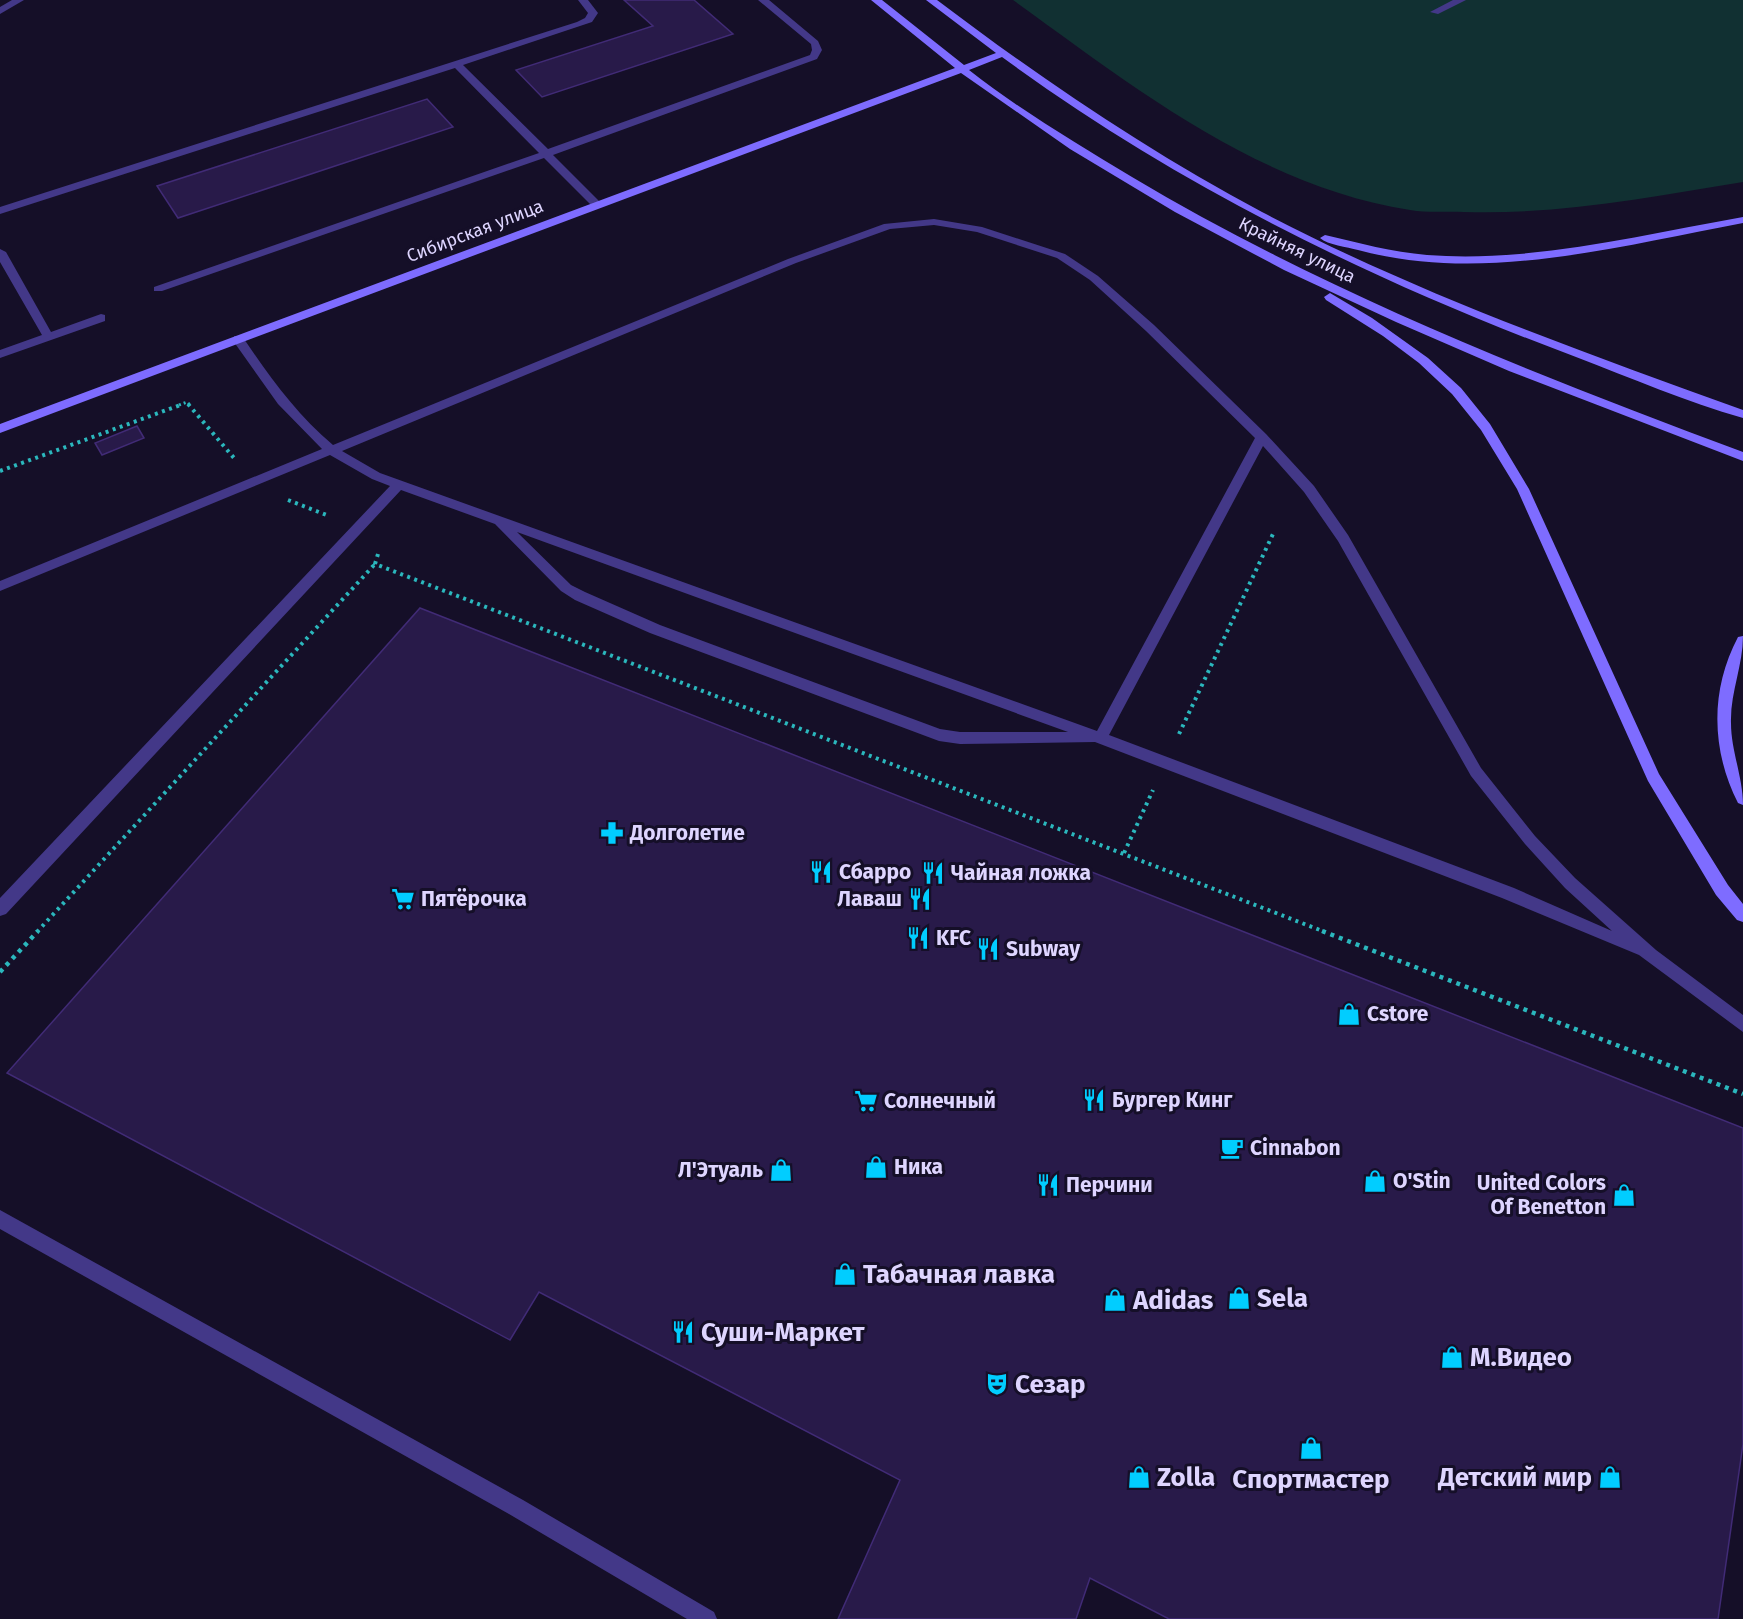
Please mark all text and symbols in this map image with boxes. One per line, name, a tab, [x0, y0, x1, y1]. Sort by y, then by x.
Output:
street label: Сибирская улица	[403, 195, 547, 267]
street label: Крайняя улица	[1235, 212, 1359, 288]
pharmacy icon: Долголетие	[599, 820, 625, 846]
place label: Долголетие	[629, 820, 745, 846]
restaurant icon: Сбарро	[808, 859, 834, 885]
place label: Сбарро	[839, 859, 911, 885]
restaurant icon: Чайная ложка	[920, 860, 946, 886]
place label: Чайная ложка	[951, 860, 1091, 886]
supermarket icon: Пятёрочка	[390, 886, 416, 912]
place label: Пятёрочка	[421, 886, 527, 912]
place label: Лаваш	[837, 886, 902, 912]
restaurant icon: Лаваш	[907, 886, 933, 912]
restaurant icon: KFC	[905, 925, 931, 951]
place label: KFC	[936, 925, 971, 951]
restaurant icon: Subway	[975, 936, 1001, 962]
place label: Subway	[1006, 936, 1080, 962]
shop icon: Cstore	[1336, 1001, 1362, 1027]
place label: Cstore	[1367, 1001, 1429, 1027]
restaurant icon: Бургер Кинг	[1081, 1087, 1107, 1113]
place label: Бургер Кинг	[1112, 1087, 1233, 1113]
supermarket icon: Солнечный	[853, 1088, 879, 1114]
place label: Солнечный	[884, 1088, 996, 1114]
cafe icon: Cinnabon	[1219, 1135, 1245, 1161]
place label: Cinnabon	[1250, 1135, 1341, 1161]
shop icon: Ника	[863, 1154, 889, 1180]
place label: Ника	[894, 1154, 943, 1180]
place label: Л'Этуаль	[678, 1157, 763, 1183]
shop icon: Л'Этуаль	[768, 1157, 794, 1183]
shop icon: O'Stin	[1362, 1168, 1388, 1194]
place label: O'Stin	[1393, 1168, 1451, 1194]
place label: United Colors Of Benetton	[1477, 1170, 1606, 1220]
restaurant icon: Перчини	[1035, 1172, 1061, 1198]
place label: Перчини	[1066, 1172, 1153, 1198]
shop icon: United Colors Of Benetton	[1611, 1182, 1637, 1208]
place label: Табачная лавка	[863, 1259, 1055, 1290]
shop icon: Табачная лавка	[832, 1261, 858, 1287]
place label: Sela	[1257, 1283, 1308, 1314]
place label: Adidas	[1132, 1285, 1214, 1316]
shop icon: Sela	[1226, 1285, 1252, 1311]
shop icon: Adidas	[1102, 1287, 1128, 1313]
place label: Суши-Маркет	[701, 1317, 865, 1348]
restaurant icon: Суши-Маркет	[670, 1319, 696, 1345]
place label: М.Видео	[1470, 1342, 1572, 1373]
shop icon: М.Видео	[1439, 1344, 1465, 1370]
place label: Сезар	[1015, 1369, 1086, 1400]
theatre icon: Сезар	[984, 1371, 1010, 1397]
shop icon: Спортмастер	[1298, 1435, 1324, 1461]
place label: Zolla	[1157, 1462, 1215, 1493]
place label: Детский мир	[1437, 1462, 1592, 1493]
shop icon: Zolla	[1126, 1464, 1152, 1490]
place label: Спортмастер	[1232, 1464, 1390, 1495]
shop icon: Детский мир	[1597, 1464, 1623, 1490]

